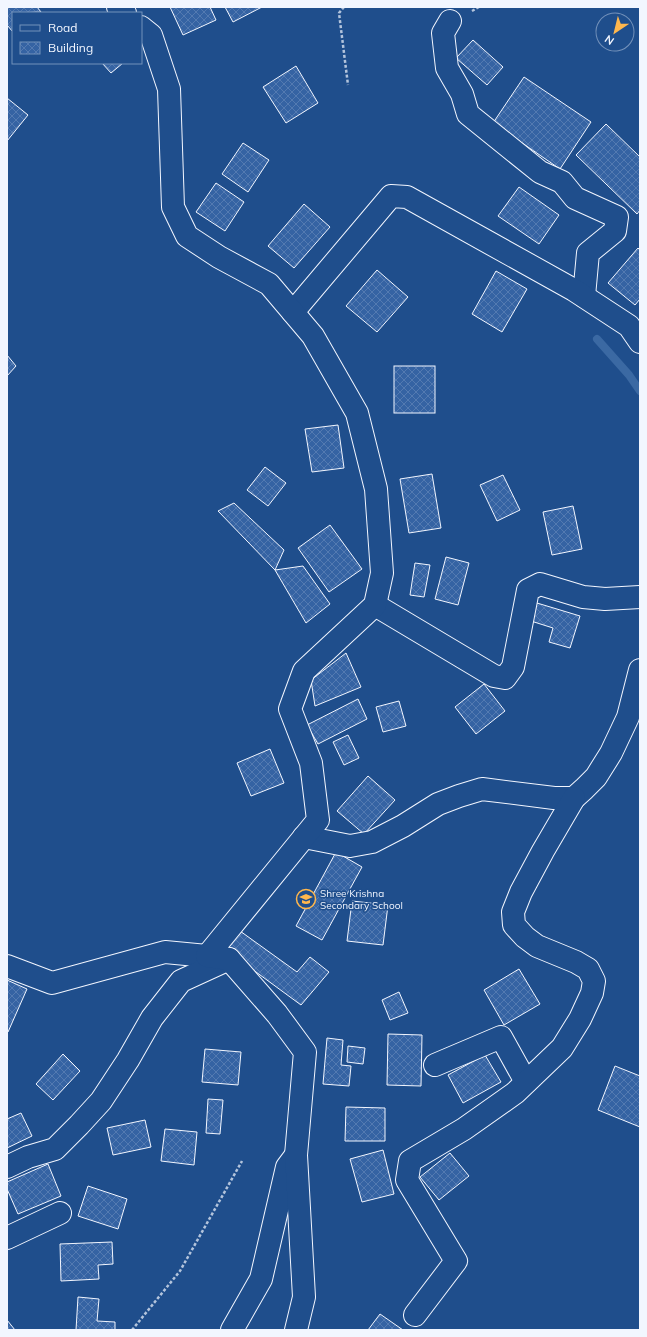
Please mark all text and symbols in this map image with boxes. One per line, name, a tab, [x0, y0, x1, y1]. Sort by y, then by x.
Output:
legend	[12, 12, 142, 64]
north arrow	[595, 12, 635, 52]
text: Road	[48, 20, 77, 35]
text: N	[602, 32, 617, 48]
text: Building	[48, 40, 93, 55]
place label: Shree Krishna Secondary School	[320, 887, 403, 912]
school or university icon: Shree Krishna Secondary School	[295, 888, 317, 910]

